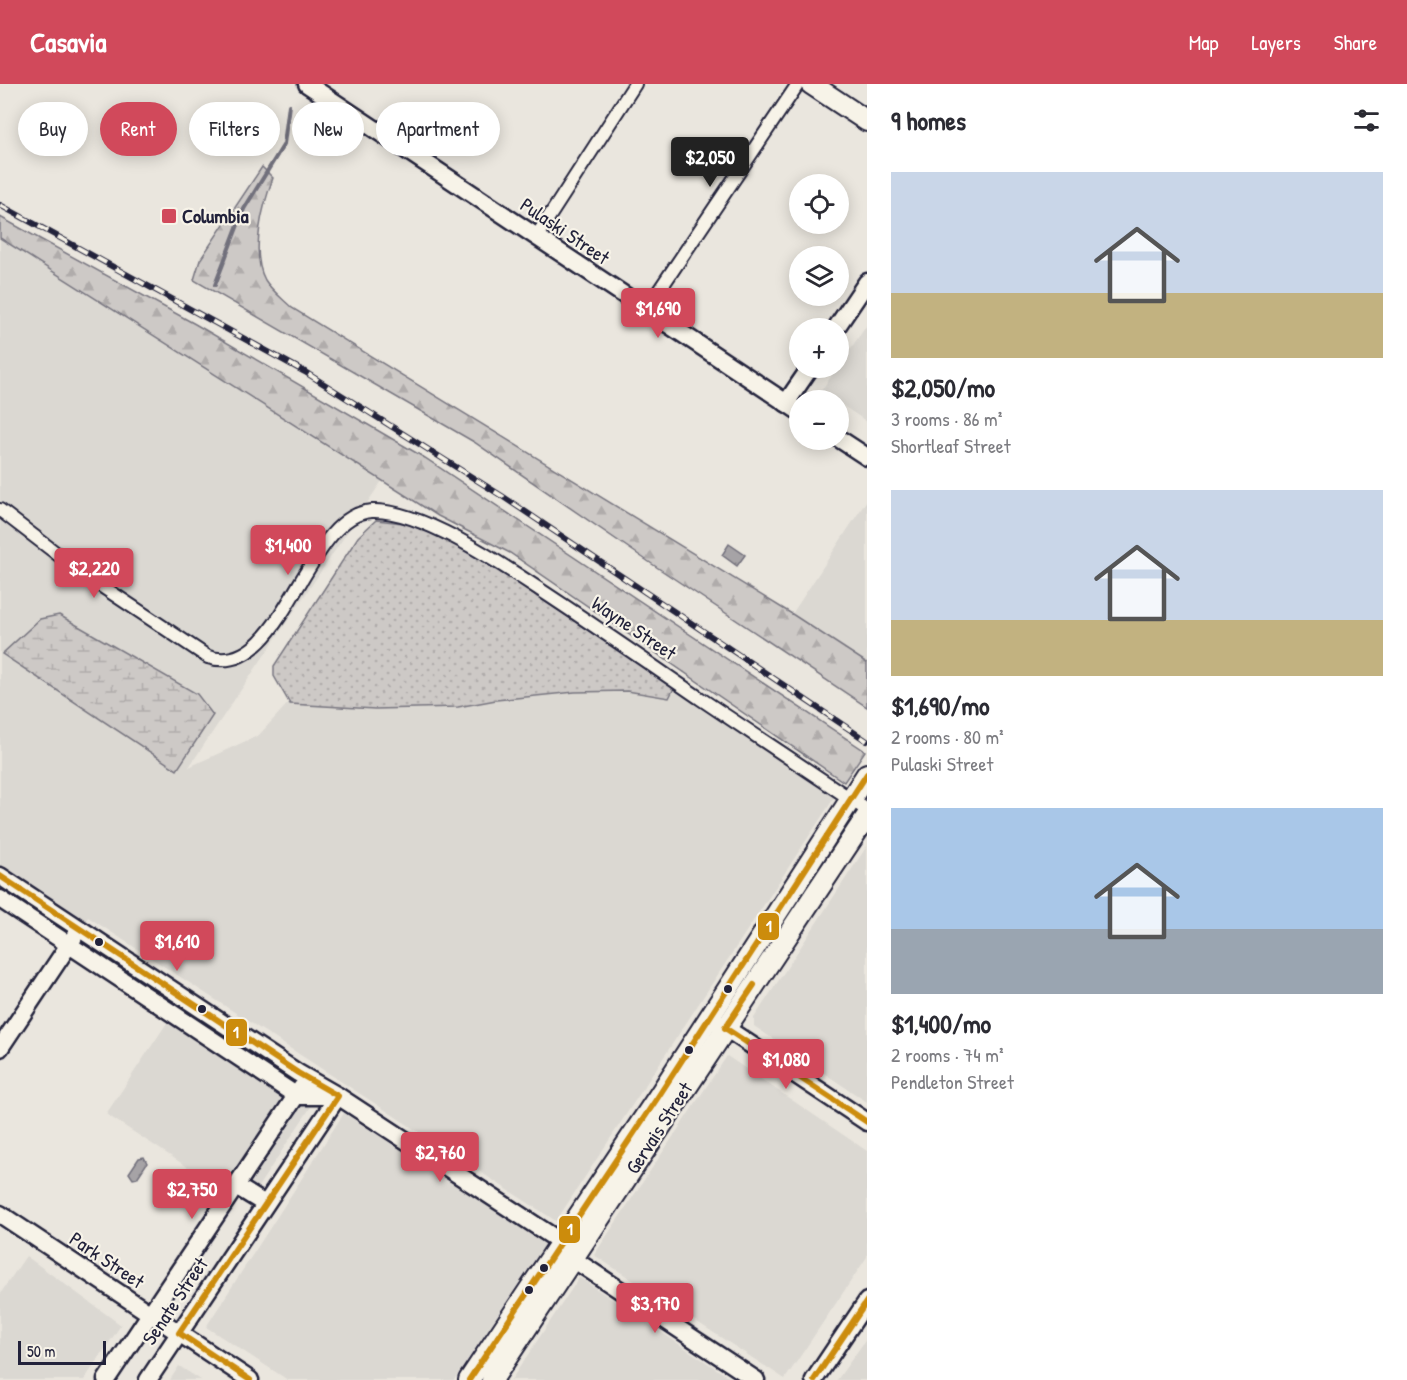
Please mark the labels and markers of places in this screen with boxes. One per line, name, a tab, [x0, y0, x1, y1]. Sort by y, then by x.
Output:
pin: $2,050	[661, 137, 759, 188]
place label: Columbia	[182, 202, 249, 229]
marker: Columbia	[160, 207, 178, 225]
pin: $1,690	[609, 288, 707, 339]
pin: $1,400	[239, 525, 337, 576]
pin: $2,220	[45, 548, 143, 599]
pin: $1,610	[128, 921, 226, 972]
unlabelled marker	[93, 936, 105, 948]
unlabelled marker	[722, 983, 734, 995]
unlabelled marker	[196, 1003, 208, 1015]
pin: $1,080	[737, 1039, 835, 1090]
unlabelled marker	[683, 1044, 695, 1056]
pin: $2,760	[391, 1132, 489, 1183]
pin: $2,750	[143, 1169, 241, 1220]
unlabelled marker	[538, 1262, 550, 1274]
pin: $3,170	[606, 1283, 704, 1334]
unlabelled marker	[523, 1284, 535, 1296]

